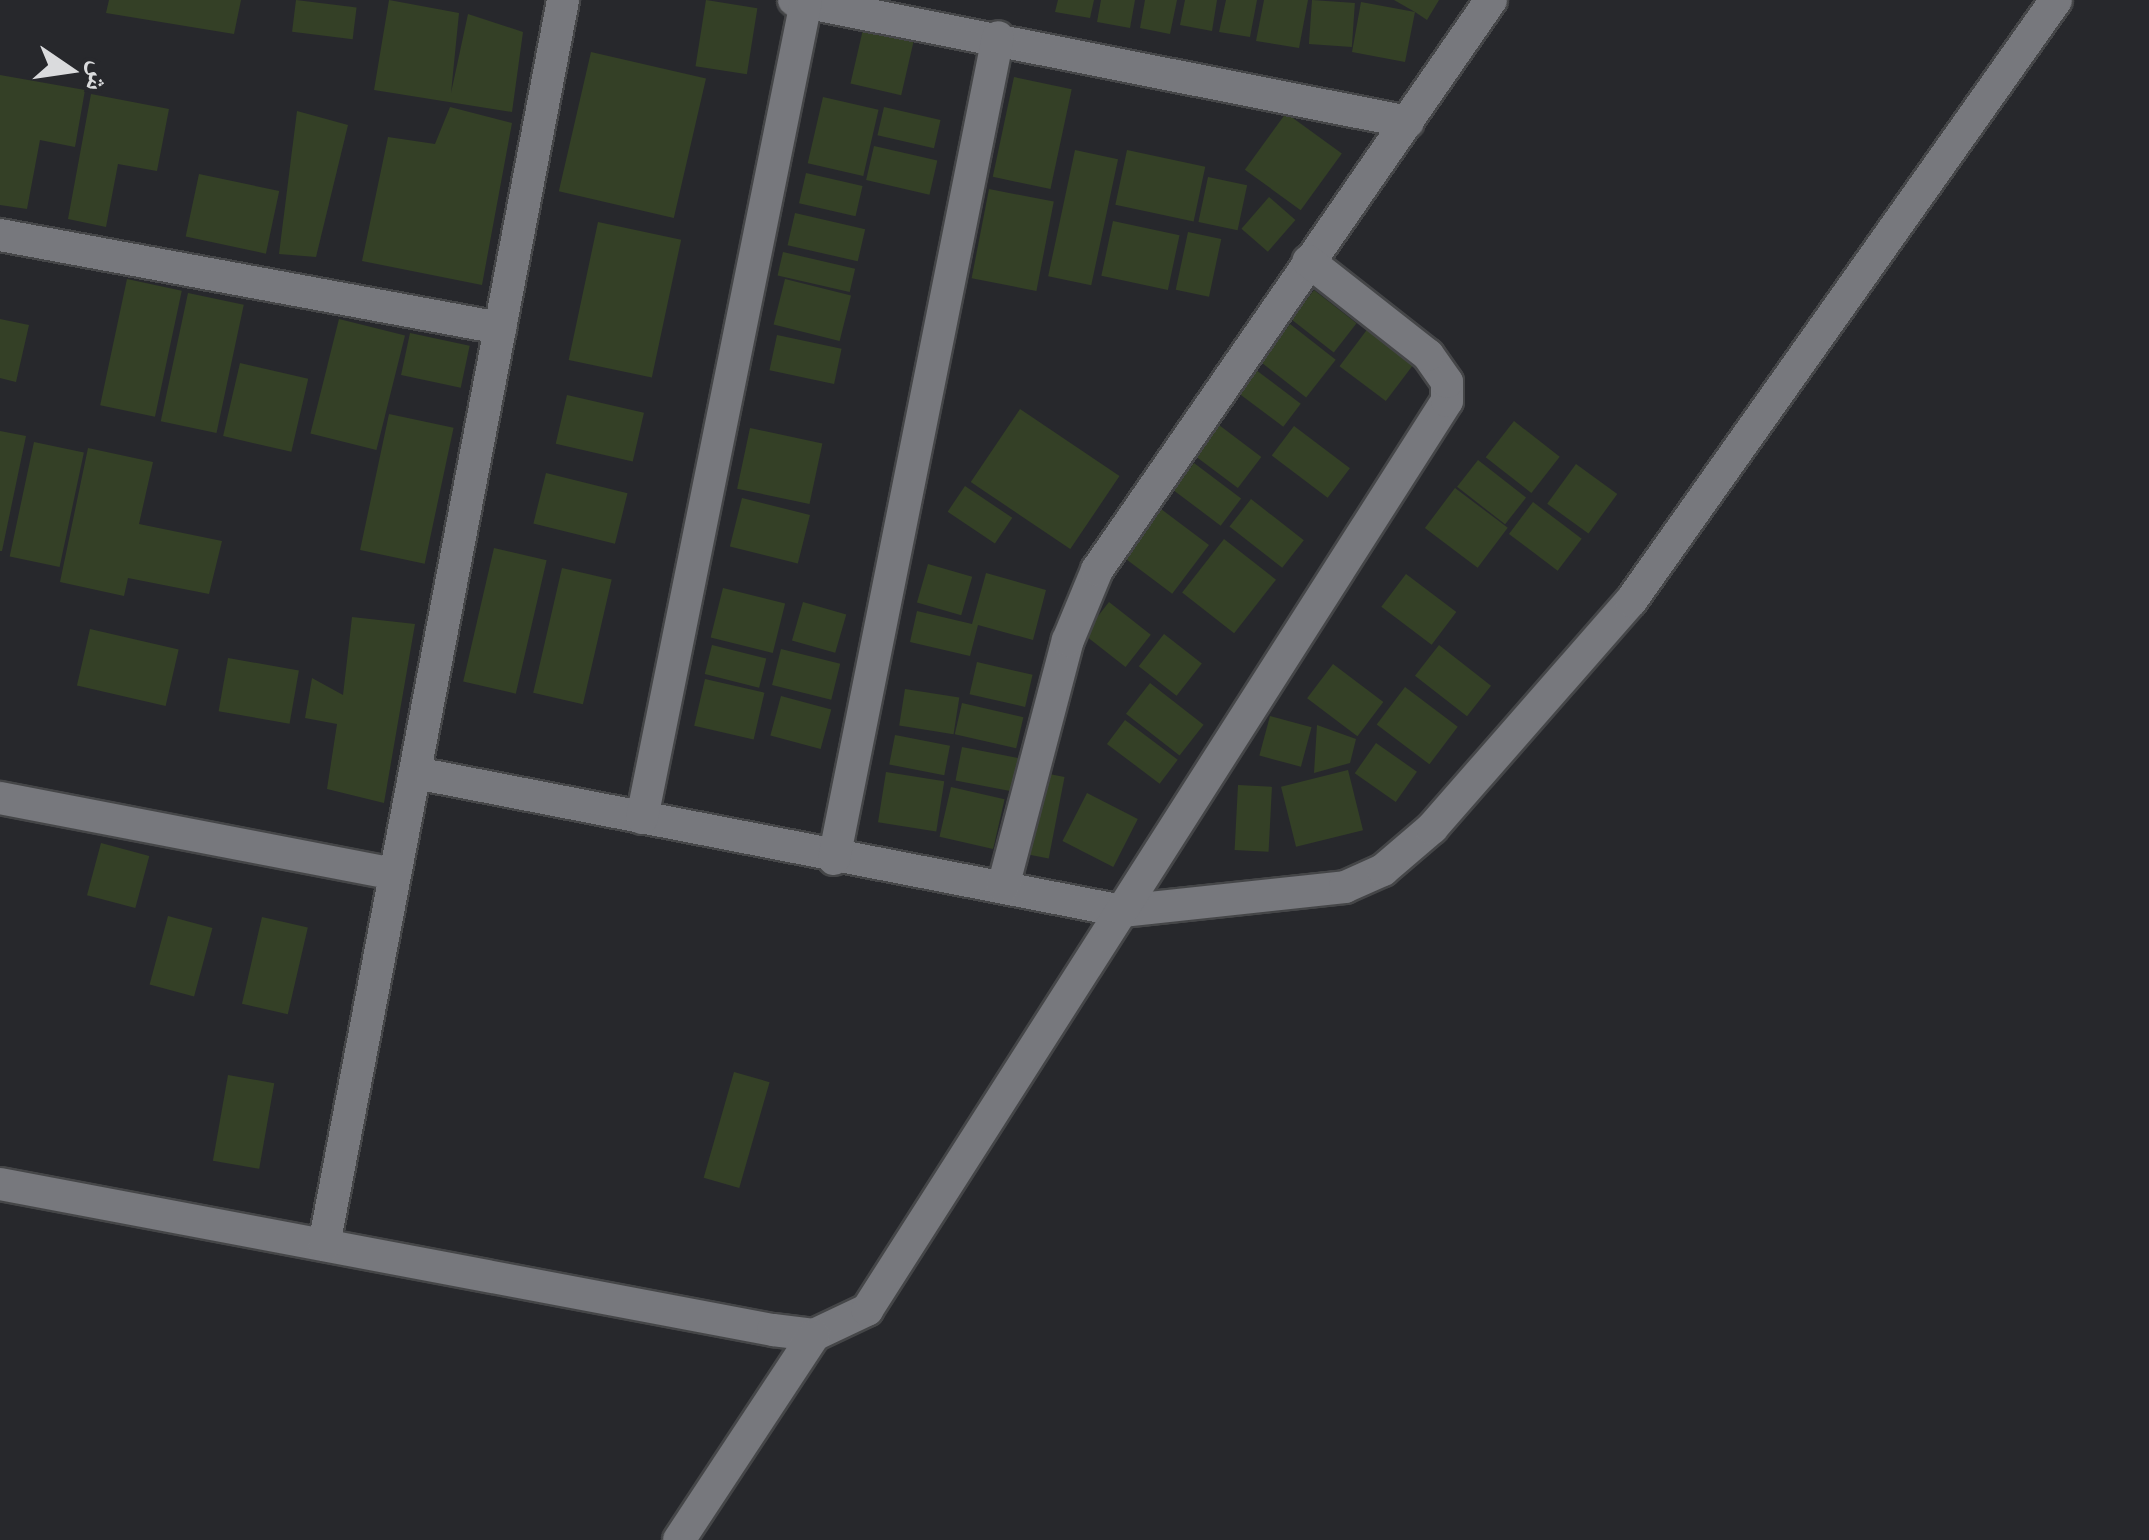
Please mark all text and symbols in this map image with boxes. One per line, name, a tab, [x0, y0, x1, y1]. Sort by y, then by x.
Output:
north arrow	[20, 20, 120, 120]
text: ش	[79, 58, 119, 95]

